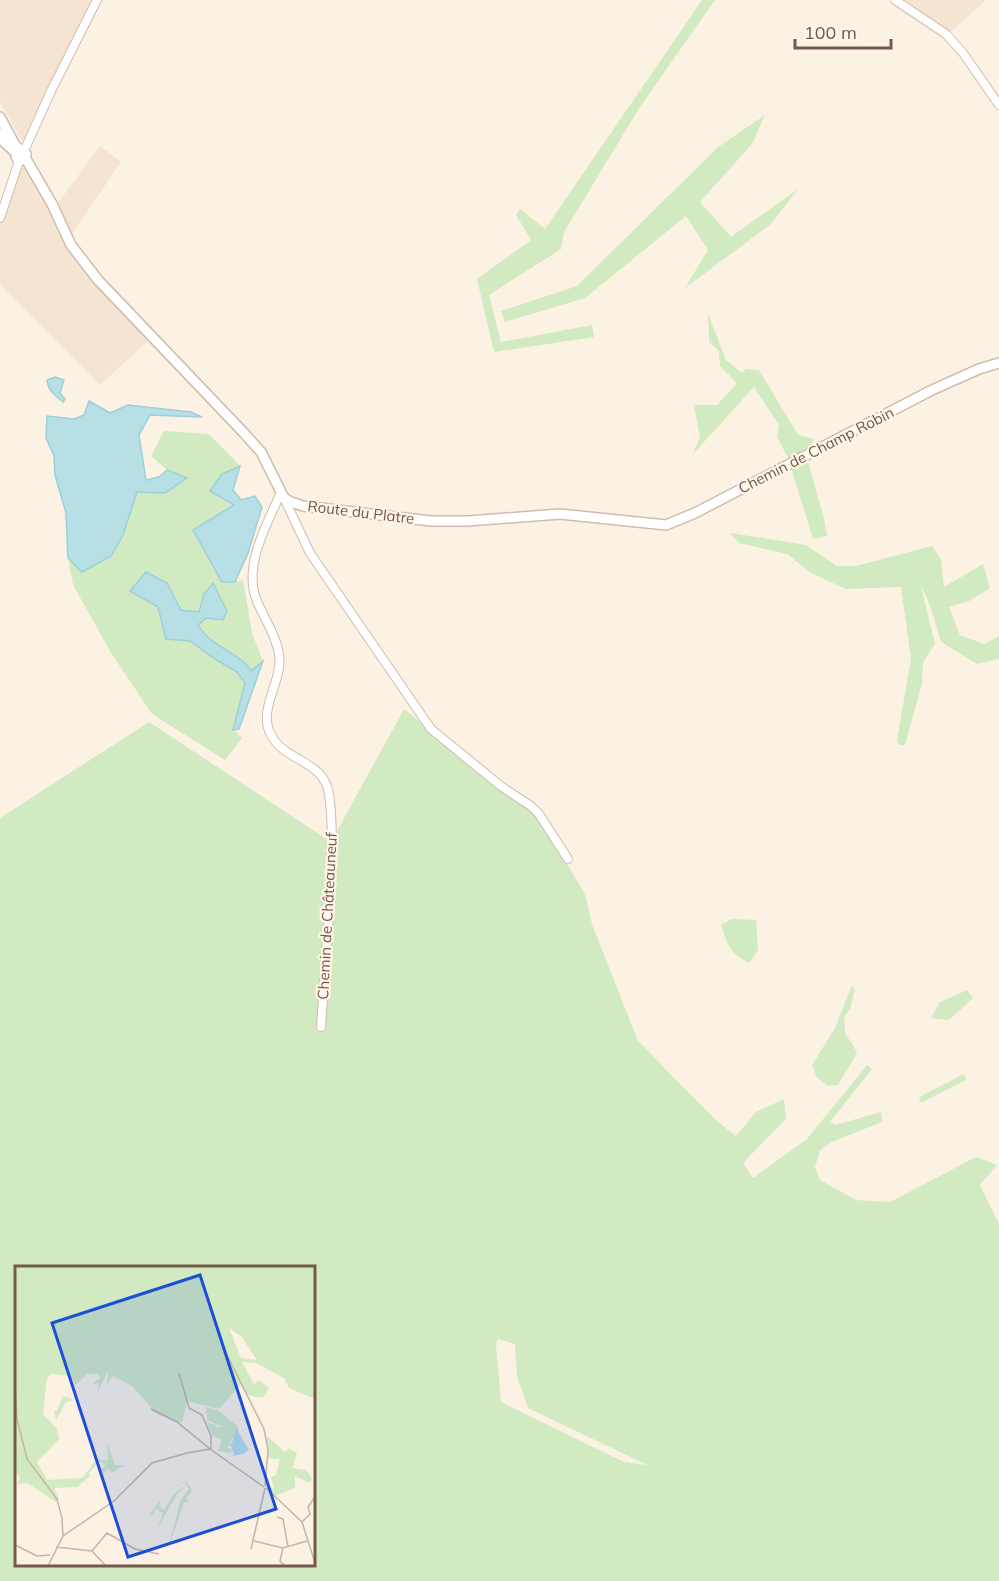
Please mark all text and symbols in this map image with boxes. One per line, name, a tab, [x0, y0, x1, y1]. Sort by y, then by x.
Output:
scale bar	[795, 12, 891, 50]
text: 100 m	[804, 21, 857, 44]
street label: Chemin de Champ Robin	[735, 402, 897, 498]
street label: Route du Platre	[307, 496, 415, 528]
street label: Chemin de Châteauneuf	[313, 831, 341, 1000]
inset map	[15, 1266, 315, 1566]

